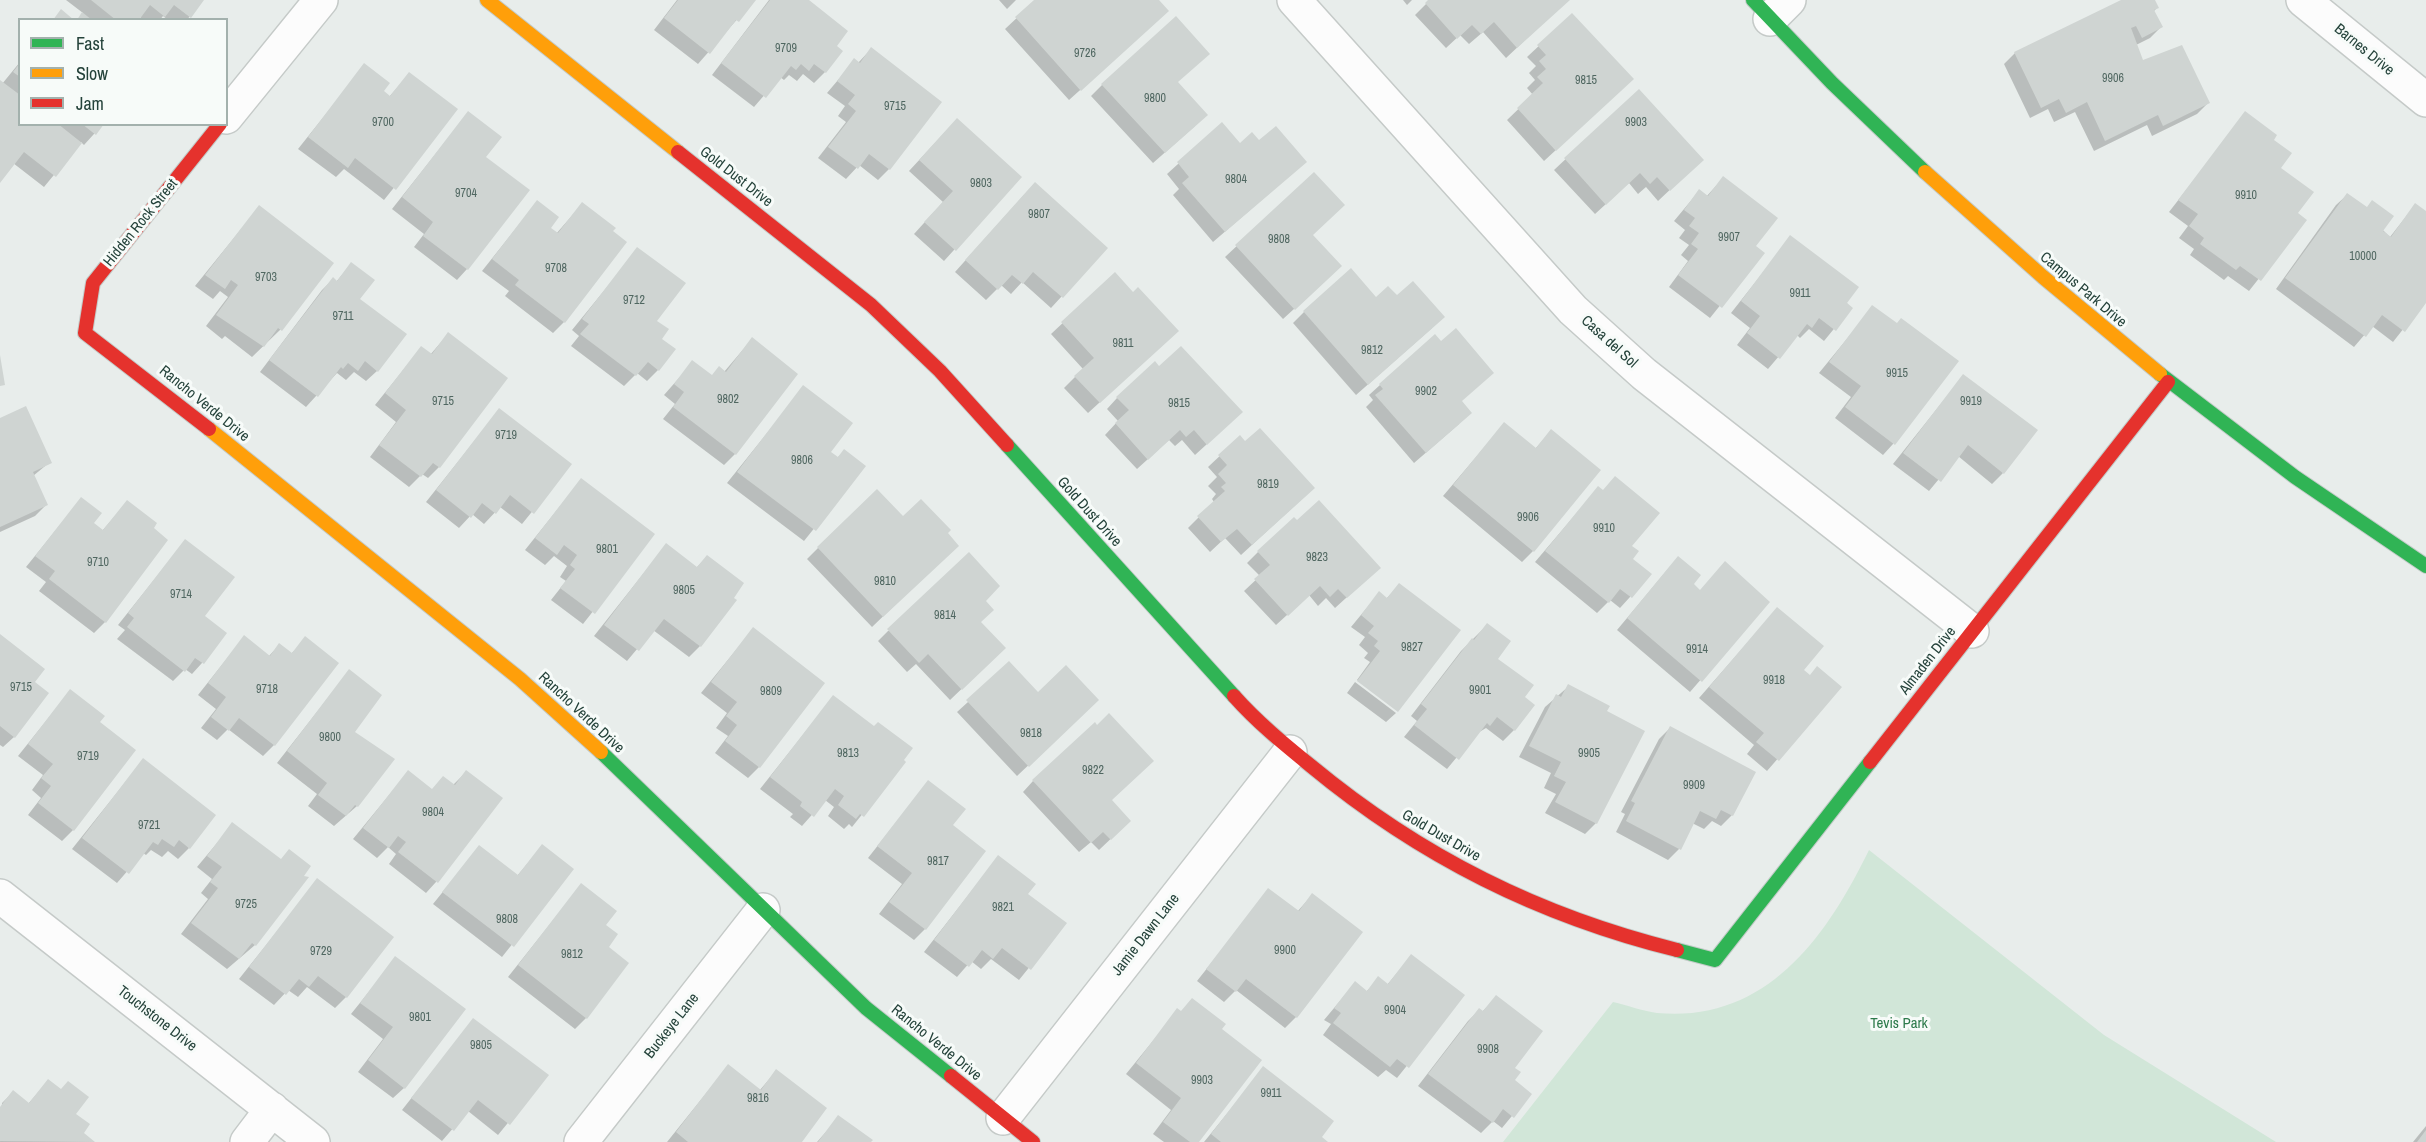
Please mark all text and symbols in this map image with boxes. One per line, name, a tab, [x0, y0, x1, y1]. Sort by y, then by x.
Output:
legend	[18, 18, 228, 126]
street label: Barnes Drive	[2330, 20, 2398, 80]
text: Fast	[76, 31, 104, 56]
house number: 9709	[775, 42, 797, 56]
house number: 9726	[1074, 47, 1096, 61]
text: Slow	[76, 61, 108, 86]
house number: 9906	[2102, 72, 2124, 86]
house number: 9815	[1575, 74, 1597, 88]
text: Jam	[76, 91, 104, 116]
house number: 9800	[1144, 92, 1166, 106]
house number: 9715	[884, 100, 906, 114]
house number: 9700	[372, 116, 394, 130]
house number: 9903	[1625, 116, 1647, 130]
street label: Gold Dust Drive	[696, 143, 776, 211]
house number: 9804	[1225, 173, 1247, 187]
street label: Hidden Rock Street	[100, 176, 182, 270]
house number: 9803	[970, 177, 992, 191]
house number: 9704	[455, 187, 477, 201]
house number: 9910	[2235, 189, 2257, 203]
house number: 9807	[1028, 208, 1050, 222]
house number: 9907	[1718, 231, 1740, 245]
house number: 9808	[1268, 233, 1290, 247]
street label: Campus Park Drive	[2036, 249, 2130, 331]
house number: 10000	[2349, 250, 2377, 264]
house number: 9708	[545, 262, 567, 276]
house number: 9703	[255, 271, 277, 285]
house number: 9911	[1789, 287, 1811, 301]
house number: 9712	[623, 294, 645, 308]
house number: 9711	[332, 310, 354, 324]
street label: Casa del Sol	[1577, 312, 1641, 372]
house number: 9811	[1112, 337, 1134, 351]
house number: 9812	[1361, 344, 1383, 358]
street label: Rancho Verde Drive	[155, 362, 253, 446]
house number: 9915	[1886, 367, 1908, 381]
house number: 9902	[1415, 385, 1437, 399]
house number: 9802	[717, 393, 739, 407]
house number: 9715	[432, 395, 454, 409]
house number: 9919	[1960, 395, 1982, 409]
house number: 9815	[1168, 397, 1190, 411]
house number: 9719	[495, 429, 517, 443]
house number: 9806	[791, 454, 813, 468]
street label: Gold Dust Drive	[1053, 473, 1125, 551]
house number: 9819	[1257, 478, 1279, 492]
house number: 9906	[1517, 511, 1539, 525]
house number: 9910	[1593, 522, 1615, 536]
house number: 9801	[596, 543, 618, 557]
house number: 9823	[1306, 551, 1328, 565]
house number: 9710	[87, 556, 109, 570]
house number: 9810	[874, 575, 896, 589]
house number: 9805	[673, 584, 695, 598]
house number: 9714	[170, 588, 192, 602]
house number: 9814	[934, 609, 956, 623]
street label: Almaden Drive	[1896, 623, 1960, 699]
house number: 9827	[1401, 641, 1423, 655]
house number: 9914	[1686, 643, 1708, 657]
street label: Rancho Verde Drive	[534, 669, 628, 757]
house number: 9918	[1763, 674, 1785, 688]
house number: 9715	[10, 681, 32, 695]
house number: 9718	[256, 683, 278, 697]
house number: 9901	[1469, 684, 1491, 698]
house number: 9809	[760, 685, 782, 699]
house number: 9818	[1020, 727, 1042, 741]
house number: 9800	[319, 731, 341, 745]
house number: 9813	[837, 747, 859, 761]
house number: 9905	[1578, 747, 1600, 761]
house number: 9719	[77, 750, 99, 764]
house number: 9822	[1082, 764, 1104, 778]
house number: 9909	[1683, 779, 1705, 793]
house number: 9804	[422, 806, 444, 820]
street label: Gold Dust Drive	[1399, 806, 1483, 866]
house number: 9721	[138, 819, 160, 833]
house number: 9817	[927, 855, 949, 869]
street label: Jamie Dawn Lane	[1108, 890, 1184, 980]
house number: 9725	[235, 898, 257, 912]
house number: 9821	[992, 901, 1014, 915]
house number: 9808	[496, 913, 518, 927]
house number: 9900	[1274, 944, 1296, 958]
house number: 9729	[310, 945, 332, 959]
house number: 9812	[561, 948, 583, 962]
street label: Touchstone Drive	[114, 982, 200, 1056]
street label: Buckeye Lane	[641, 990, 703, 1062]
street label: Rancho Verde Drive	[887, 1001, 985, 1085]
house number: 9904	[1384, 1004, 1406, 1018]
house number: 9801	[409, 1011, 431, 1025]
park label: Tevis Park	[1870, 1015, 1928, 1033]
house number: 9805	[470, 1039, 492, 1053]
house number: 9908	[1477, 1043, 1499, 1057]
house number: 9903	[1191, 1074, 1213, 1088]
house number: 9911	[1260, 1087, 1282, 1101]
house number: 9816	[747, 1092, 769, 1106]

